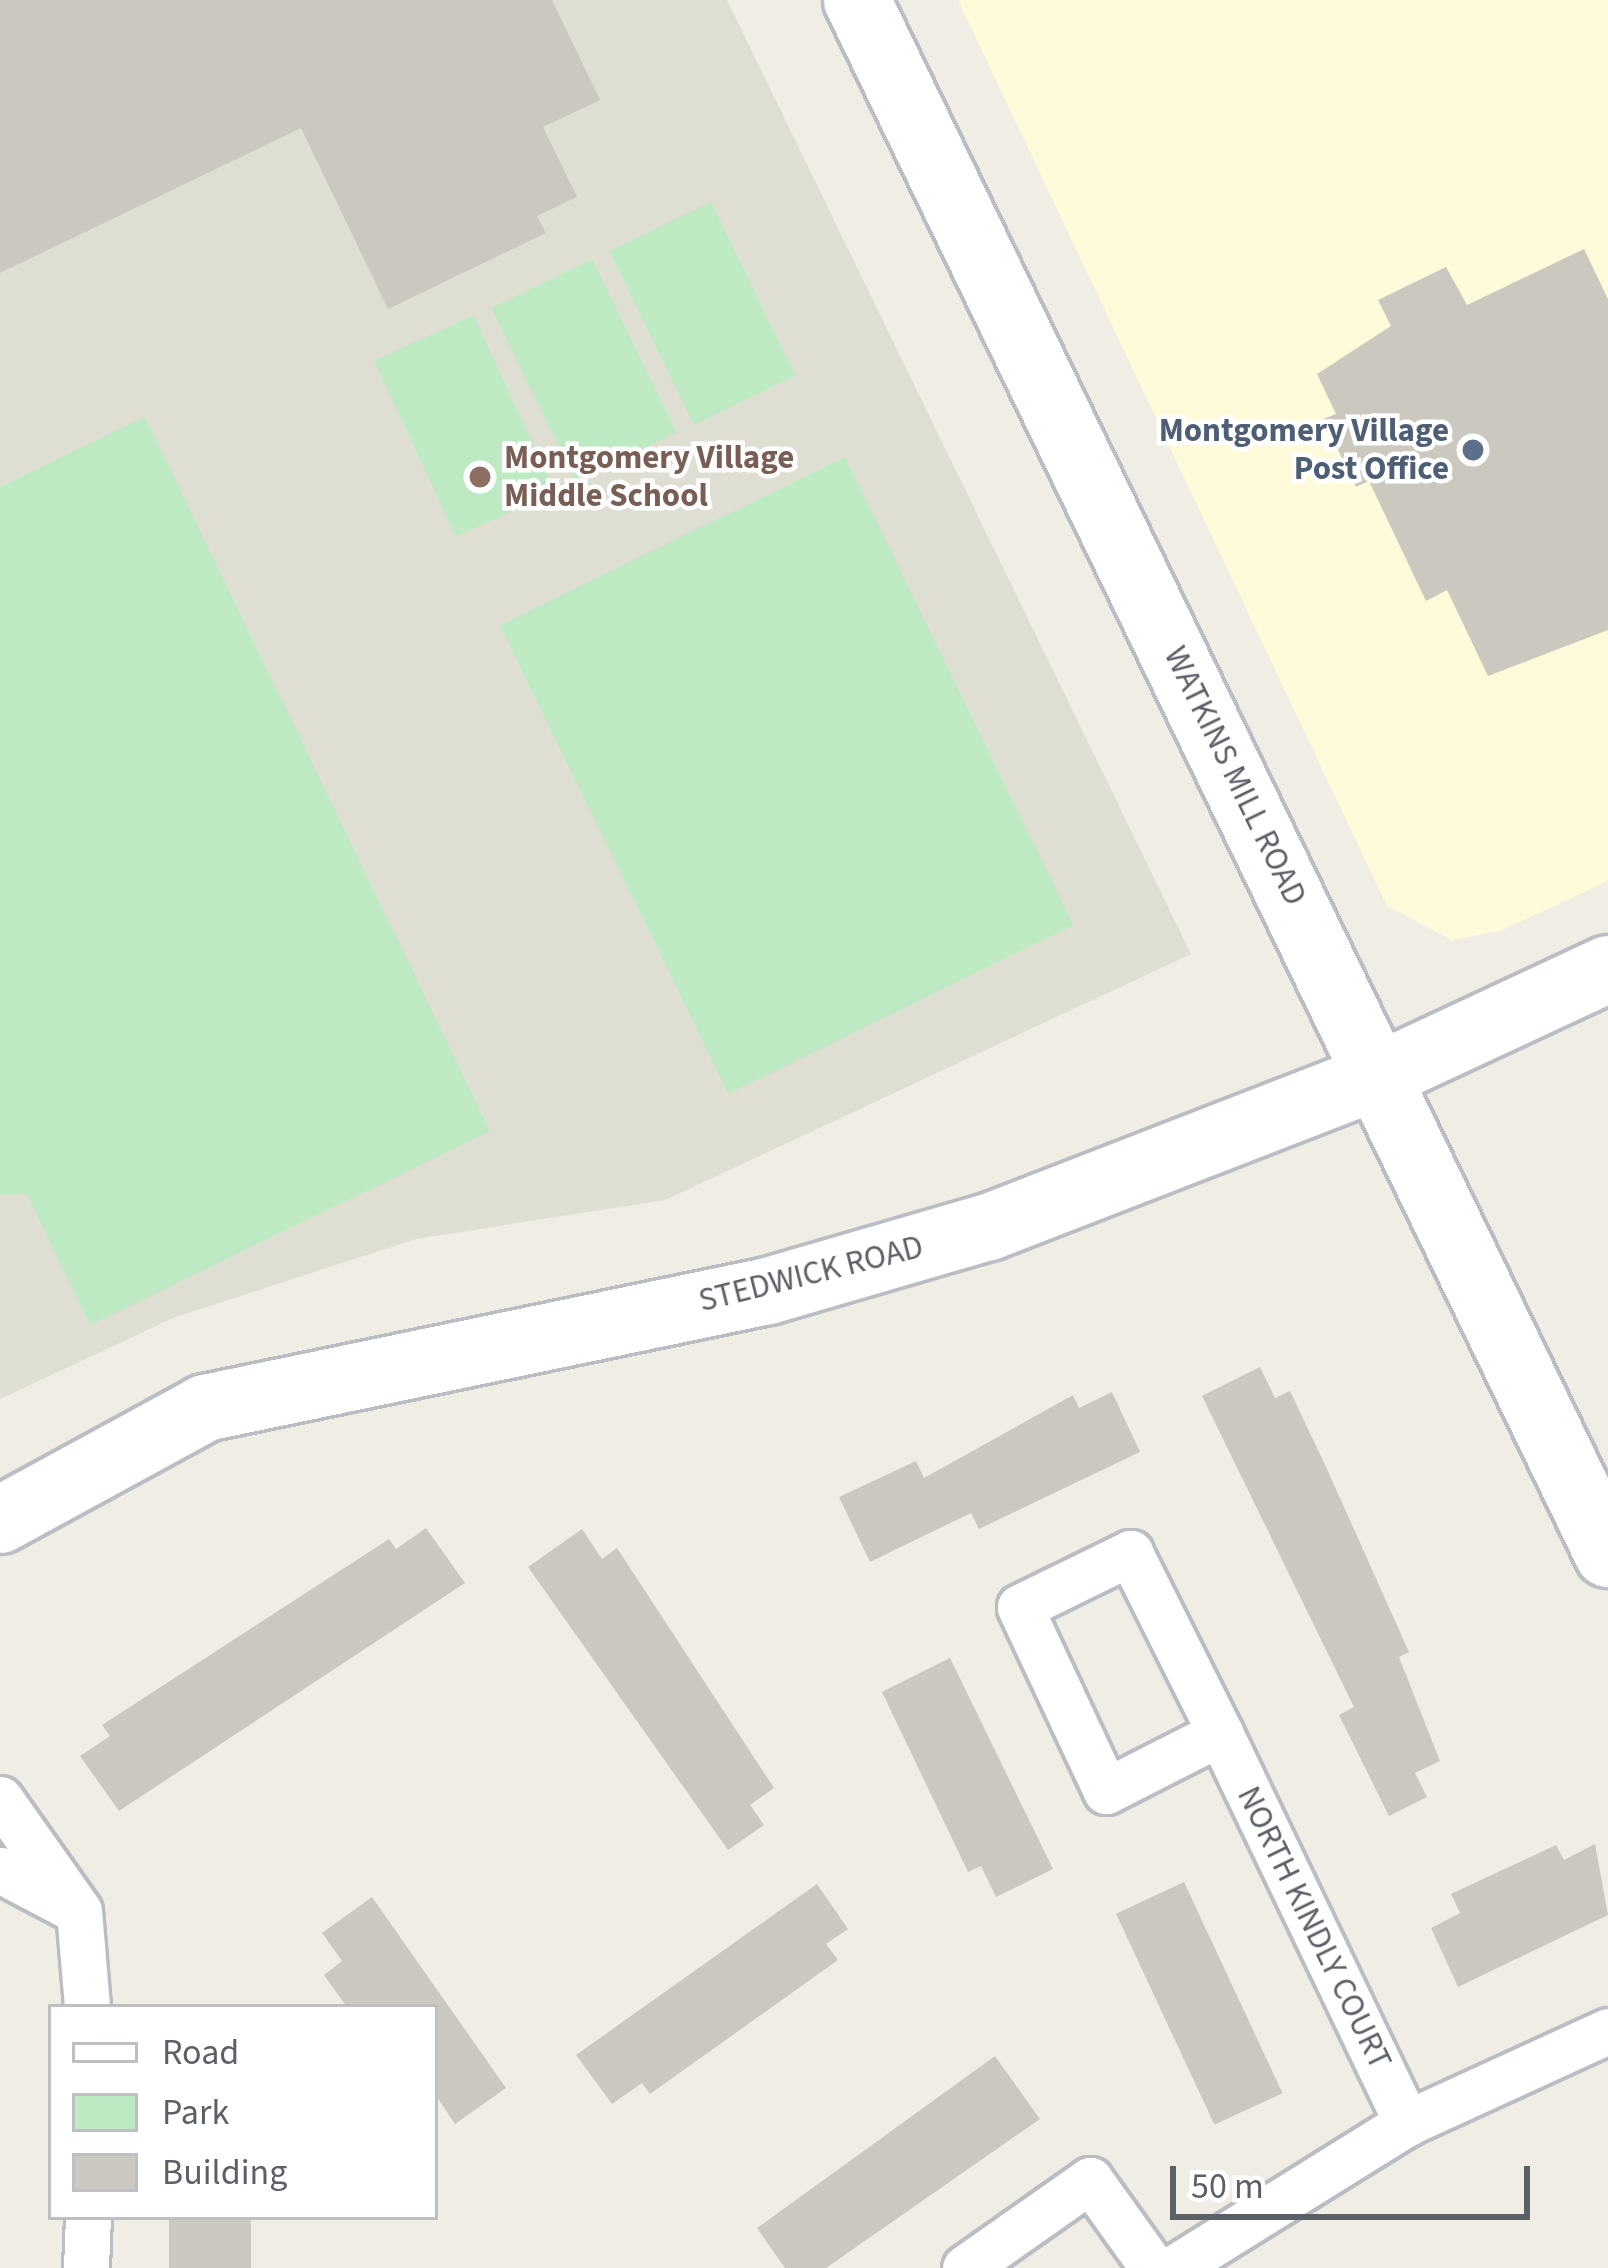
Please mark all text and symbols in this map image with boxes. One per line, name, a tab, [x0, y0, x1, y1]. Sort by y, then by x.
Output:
place label: Montgomery Village Post Office	[1159, 411, 1449, 489]
marker: Montgomery Village Post Office	[1460, 437, 1486, 463]
place label: Montgomery Village Middle School	[504, 438, 794, 516]
marker: Montgomery Village Middle School	[467, 464, 493, 490]
street label: WATKINS MILL ROAD	[1155, 640, 1315, 912]
street label: STEDWICK ROAD	[695, 1227, 927, 1321]
street label: NORTH KINDLY COURT	[1228, 1780, 1400, 2076]
legend	[48, 2004, 438, 2220]
text: Road	[162, 2027, 239, 2078]
text: Park	[162, 2087, 229, 2138]
scale bar	[1176, 2142, 1536, 2216]
text: Building	[162, 2147, 287, 2198]
text: 50 m	[1191, 2161, 1264, 2212]

